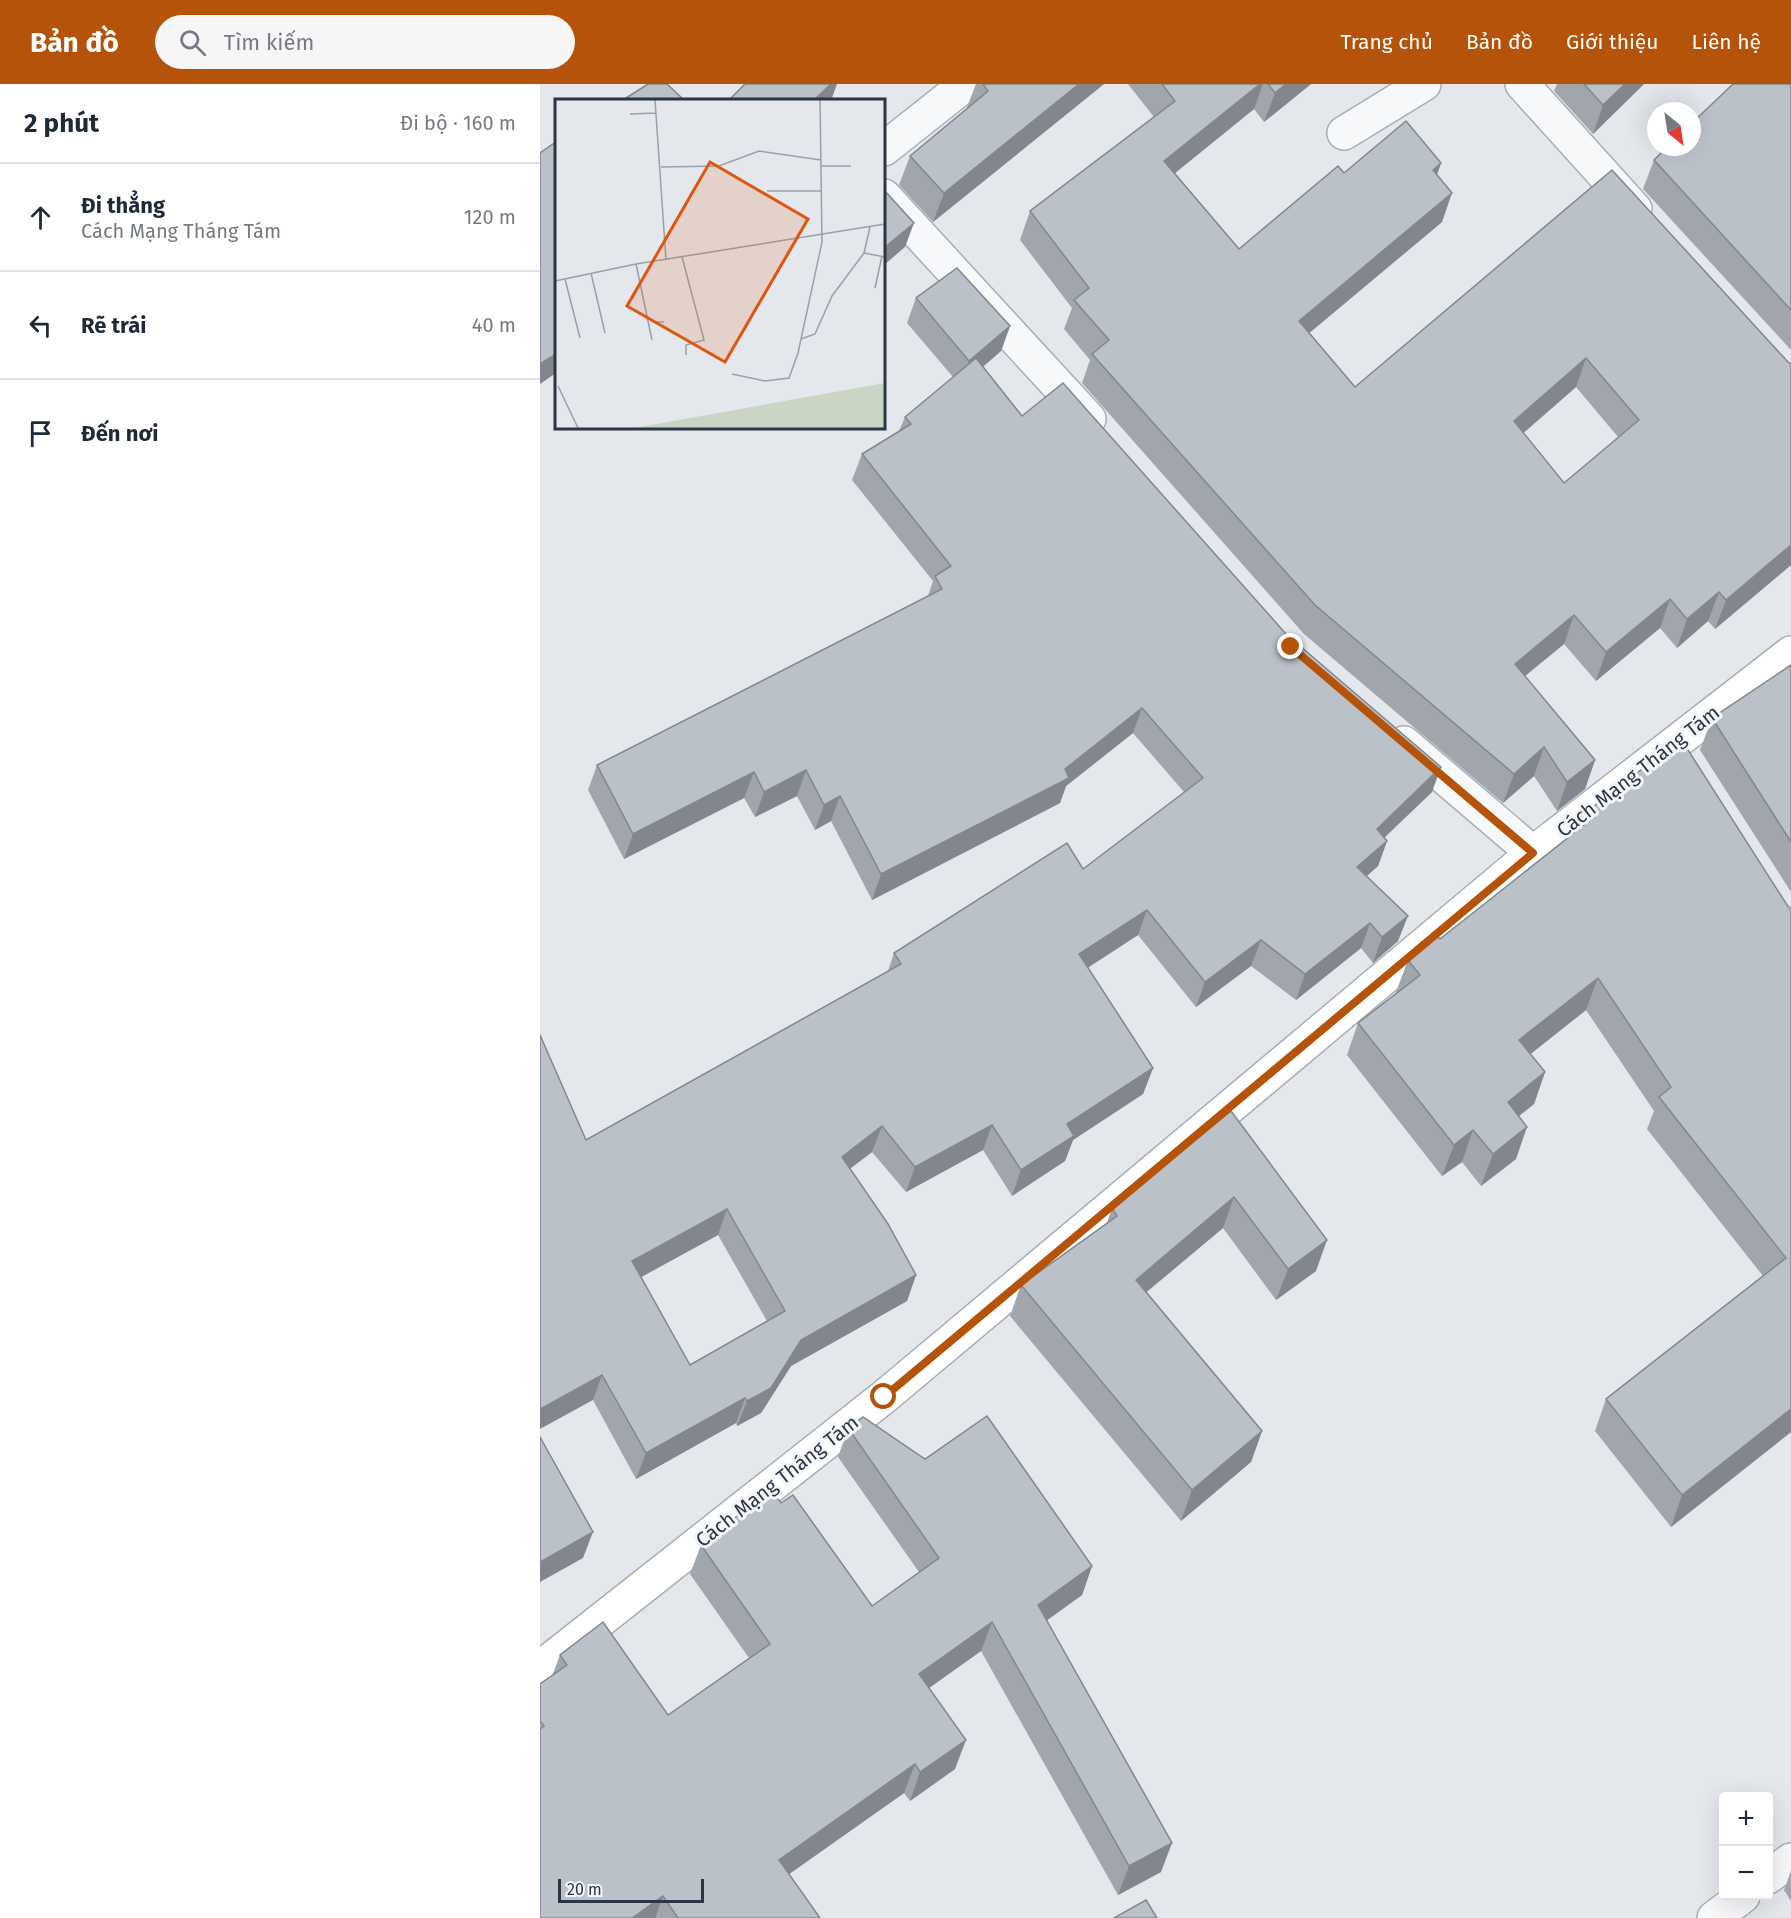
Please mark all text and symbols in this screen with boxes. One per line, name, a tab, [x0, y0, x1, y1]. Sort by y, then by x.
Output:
search box	[155, 15, 575, 69]
text: Bản đồ	[30, 26, 119, 59]
icon: search	[176, 26, 209, 59]
text: Tìm kiếm	[224, 29, 314, 56]
text: Trang chủ	[1341, 29, 1433, 55]
text: Bản đồ	[1466, 29, 1533, 55]
text: Giới thiệu	[1566, 29, 1659, 55]
text: Liên hệ	[1692, 29, 1761, 55]
inset map	[555, 99, 885, 429]
north arrow	[1647, 102, 1701, 156]
text: 2 phút	[24, 108, 99, 139]
text: Đi bộ · 160 m	[400, 111, 516, 135]
text: Đi thẳng	[81, 192, 165, 219]
icon: ahead	[24, 201, 57, 234]
text: 120 m	[464, 205, 516, 229]
text: Cách Mạng Tháng Tám	[81, 219, 281, 243]
icon: left	[24, 309, 57, 342]
text: Rẽ trái	[81, 312, 146, 339]
text: 40 m	[472, 313, 516, 337]
icon: arrive	[24, 417, 57, 450]
text: Đến nơi	[81, 420, 158, 447]
route end	[1277, 633, 1303, 659]
street label: Cách Mạng Tháng Tám	[1552, 700, 1724, 842]
route start	[870, 1383, 896, 1409]
street label: Cách Mạng Tháng Tám	[691, 1410, 863, 1552]
map controls	[1719, 1792, 1773, 1900]
button: +	[1719, 1792, 1773, 1846]
button: −	[1719, 1846, 1773, 1900]
scale bar	[558, 1876, 704, 1904]
text: 20 m	[567, 1880, 602, 1899]

